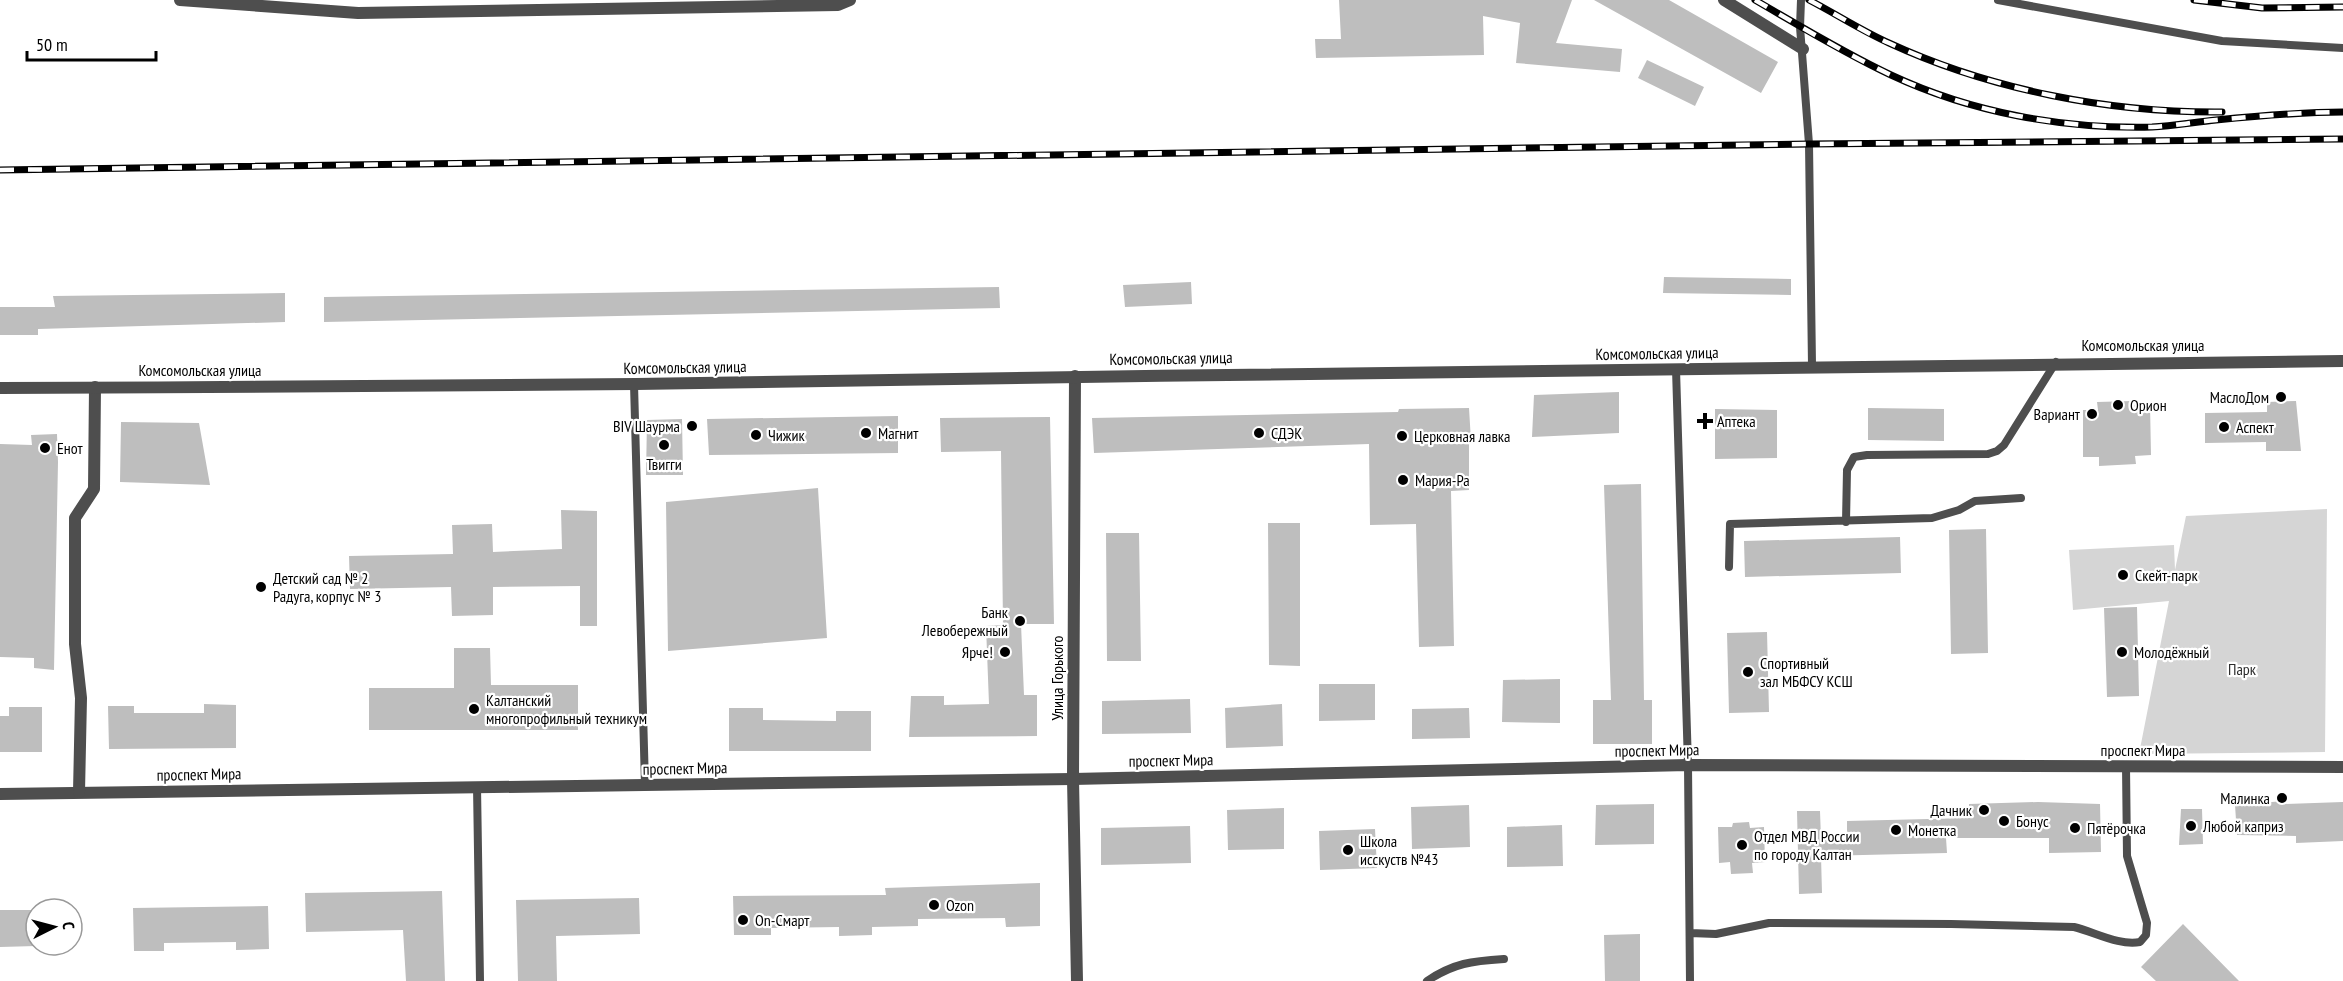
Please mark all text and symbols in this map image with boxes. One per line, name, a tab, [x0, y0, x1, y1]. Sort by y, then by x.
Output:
scale bar	[27, 24, 156, 62]
text: 50 m	[36, 33, 68, 56]
street label: Комсомольская улица	[2081, 335, 2205, 355]
street label: Комсомольская улица	[1595, 342, 1719, 364]
street label: Комсомольская улица	[1109, 347, 1233, 369]
street label: Комсомольская улица	[623, 356, 747, 378]
street label: Комсомольская улица	[138, 360, 262, 380]
place label: МаслоДом	[2210, 387, 2269, 407]
marker: МаслоДом	[2274, 390, 2288, 404]
place label: Орион	[2130, 395, 2167, 415]
marker: Орион	[2111, 398, 2125, 412]
place label: Вариант	[2034, 404, 2081, 424]
marker: Вариант	[2085, 407, 2099, 421]
place label: Аптека	[1717, 411, 1756, 431]
marker: Аптека	[1698, 414, 1712, 428]
place label: BIV Шаурма	[613, 416, 680, 436]
place label: Аспект	[2236, 417, 2275, 437]
marker: BIV Шаурма	[685, 419, 699, 433]
marker: Аспект	[2217, 420, 2231, 434]
place label: Магнит	[878, 423, 919, 443]
place label: СДЭК	[1271, 423, 1302, 443]
place label: Чижик	[768, 425, 805, 445]
marker: Магнит	[859, 426, 873, 440]
marker: СДЭК	[1252, 426, 1266, 440]
place label: Церковная лавка	[1414, 426, 1510, 446]
marker: Чижик	[749, 428, 763, 442]
marker: Церковная лавка	[1395, 429, 1409, 443]
place label: Енот	[57, 438, 84, 458]
marker: Твигги	[657, 438, 671, 452]
marker: Енот	[38, 441, 52, 455]
place label: Твигги	[646, 454, 682, 474]
place label: Мария-Ра	[1415, 470, 1470, 490]
marker: Мария-Ра	[1396, 473, 1410, 487]
place label: Скейт-парк	[2135, 565, 2198, 585]
place label: Детский сад № 2 Радуга, корпус № 3	[273, 568, 381, 606]
marker: Скейт-парк	[2116, 568, 2130, 582]
marker: Детский сад № 2 Радуга, корпус № 3	[254, 580, 268, 594]
place label: Банк Левобережный	[921, 602, 1009, 640]
marker: Банк Левобережный	[1013, 614, 1027, 628]
street label: Улица Горького	[1047, 635, 1067, 721]
place label: Ярче!	[962, 642, 993, 662]
place label: Молодёжный	[2134, 642, 2209, 662]
marker: Ярче!	[998, 645, 1012, 659]
marker: Молодёжный	[2115, 645, 2129, 659]
place label: Спортивный зал МБФСУ КСШ	[1760, 653, 1853, 691]
park label: Парк	[2228, 659, 2257, 679]
marker: Спортивный зал МБФСУ КСШ	[1741, 665, 1755, 679]
place label: Калтанский многопрофильный техникум	[486, 690, 647, 728]
marker: Калтанский многопрофильный техникум	[467, 702, 481, 716]
street label: проспект Мира	[1614, 739, 1700, 761]
street label: проспект Мира	[2101, 740, 2185, 760]
street label: проспект Мира	[1128, 749, 1214, 771]
street label: проспект Мира	[642, 757, 728, 779]
street label: проспект Мира	[156, 763, 242, 785]
place label: Малинка	[2220, 788, 2270, 808]
marker: Малинка	[2275, 791, 2289, 805]
place label: Дачник	[1930, 800, 1973, 820]
marker: Дачник	[1977, 803, 1991, 817]
place label: Бонус	[2016, 811, 2049, 831]
marker: Бонус	[1997, 814, 2011, 828]
place label: Любой каприз	[2202, 816, 2284, 836]
place label: Пятёрочка	[2087, 818, 2146, 838]
marker: Любой каприз	[2184, 819, 2198, 833]
place label: Монетка	[1908, 820, 1956, 840]
marker: Пятёрочка	[2068, 821, 2082, 835]
marker: Монетка	[1889, 823, 1903, 837]
place label: Отдел МВД России по городу Калтан	[1754, 826, 1860, 864]
place label: Школа исскуств №43	[1360, 831, 1438, 869]
marker: Отдел МВД России по городу Калтан	[1735, 838, 1749, 852]
marker: Школа исскуств №43	[1341, 843, 1355, 857]
place label: Ozon	[946, 895, 974, 915]
north arrow	[24, 897, 84, 957]
marker: Ozon	[927, 898, 941, 912]
place label: On-Смарт	[755, 910, 810, 930]
marker: On-Смарт	[736, 913, 750, 927]
text: С	[59, 921, 79, 931]

